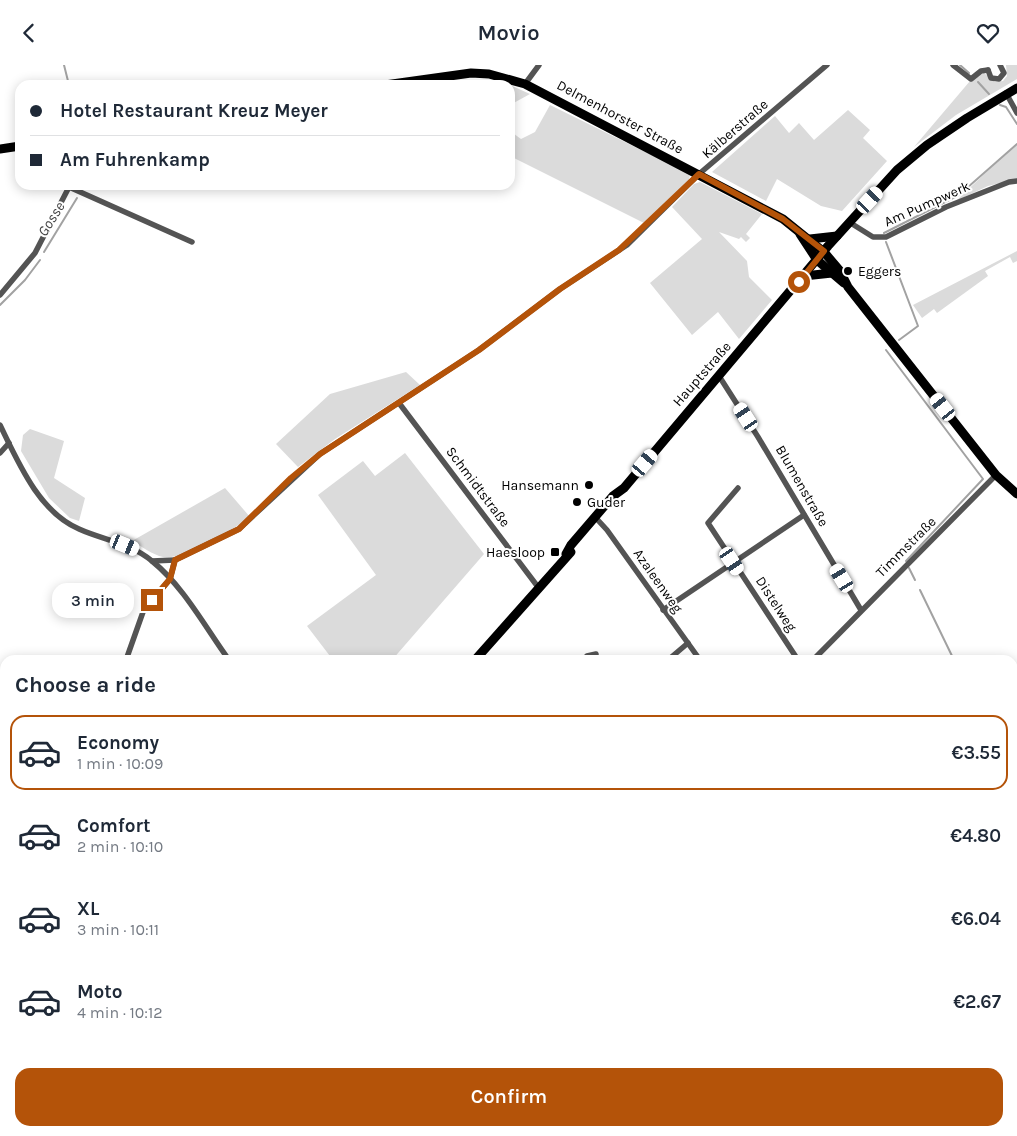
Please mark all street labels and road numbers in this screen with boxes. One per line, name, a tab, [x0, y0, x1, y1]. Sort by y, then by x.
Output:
street label: Delmenhorster Straße	[554, 76, 686, 158]
street label: Kälberstraße	[699, 96, 771, 162]
street label: Am Pumpwerk	[881, 177, 973, 231]
street label: Hauptstraße	[669, 338, 735, 410]
street label: Blumenstraße	[772, 442, 832, 530]
street label: Schmidtstraße	[442, 443, 514, 531]
street label: Timmstraße	[872, 513, 940, 581]
street label: Azaleenweg	[630, 546, 686, 616]
street label: Distelweg	[752, 573, 800, 635]

